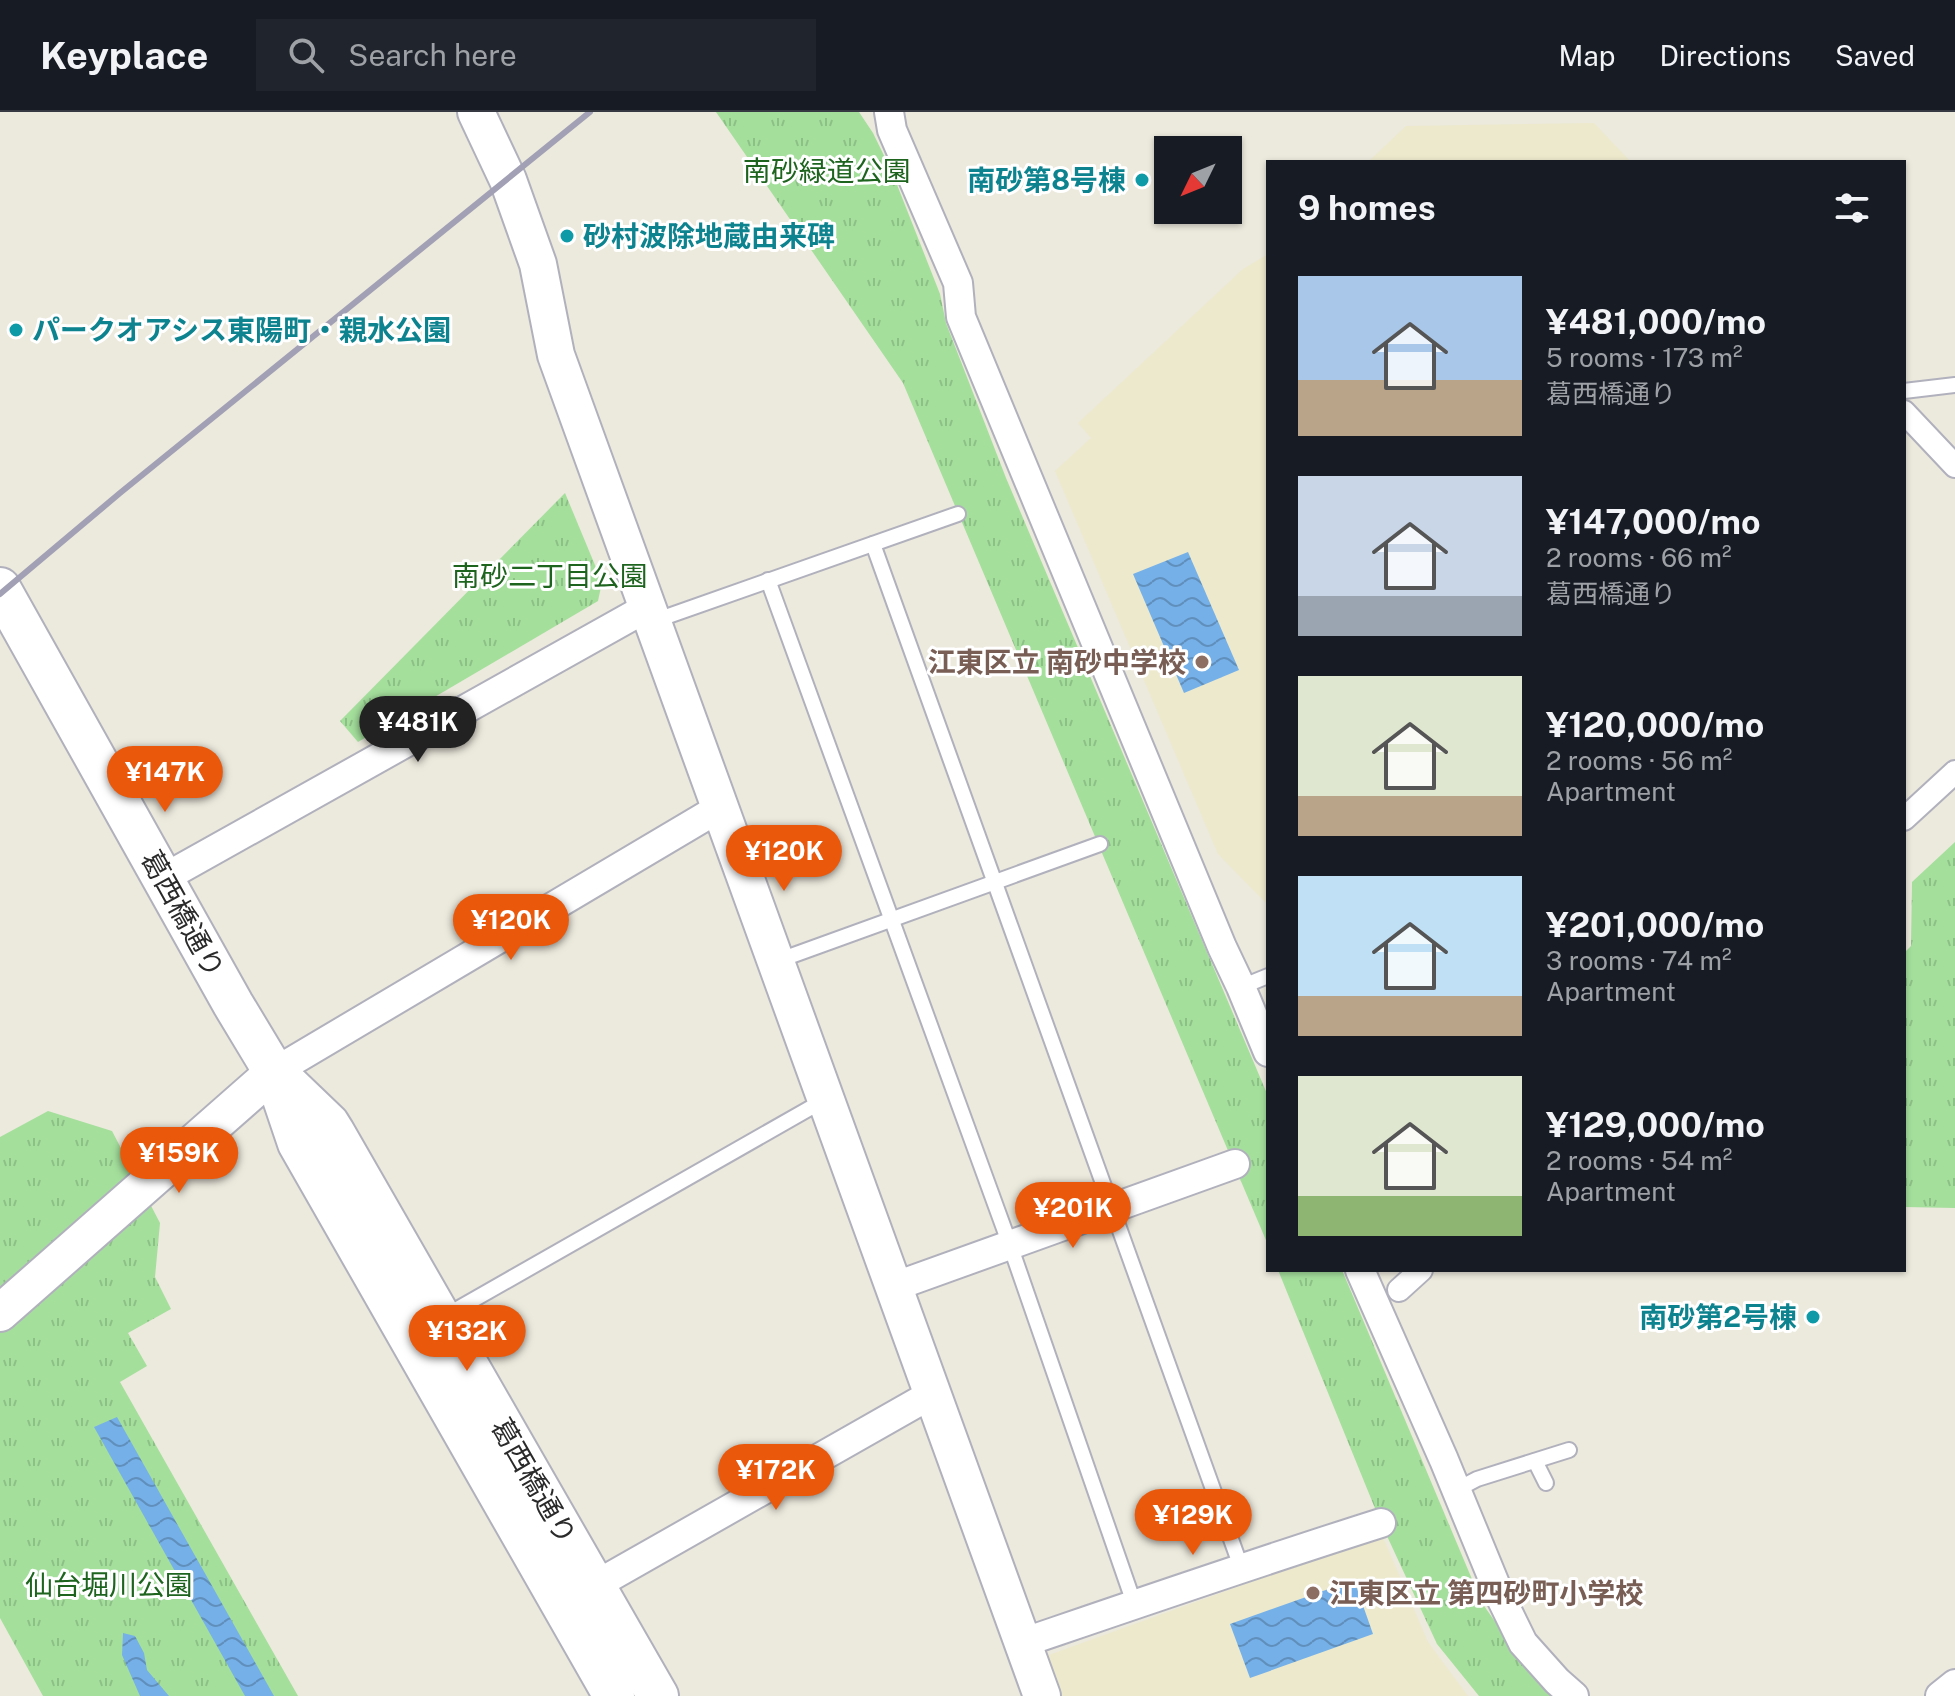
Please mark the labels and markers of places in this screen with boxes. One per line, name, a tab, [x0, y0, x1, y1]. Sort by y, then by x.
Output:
place label: 南砂第8号棟	[967, 163, 1126, 196]
marker: 南砂第8号棟	[1133, 171, 1151, 189]
place label: 砂村波除地蔵由来碑	[583, 219, 835, 252]
marker: 砂村波除地蔵由来碑	[558, 227, 576, 245]
place label: パークオアシス東陽町・親水公園	[32, 313, 451, 346]
marker: パークオアシス東陽町・親水公園	[7, 321, 25, 339]
place label: 江東区立 南砂中学校	[928, 645, 1186, 678]
marker: 江東区立 南砂中学校	[1193, 653, 1211, 671]
pin: ¥481K	[362, 696, 474, 764]
pin: ¥147K	[109, 746, 221, 814]
pin: ¥120K	[728, 825, 840, 893]
pin: ¥120K	[455, 894, 567, 962]
pin: ¥159K	[123, 1127, 235, 1195]
pin: ¥201K	[1017, 1182, 1129, 1250]
place label: 南砂第2号棟	[1639, 1300, 1797, 1333]
pin: ¥132K	[411, 1305, 523, 1373]
marker: 南砂第2号棟	[1804, 1308, 1822, 1326]
pin: ¥172K	[720, 1444, 832, 1512]
pin: ¥129K	[1137, 1489, 1249, 1557]
place label: 江東区立 第四砂町小学校	[1329, 1576, 1643, 1609]
marker: 江東区立 第四砂町小学校	[1304, 1584, 1322, 1602]

